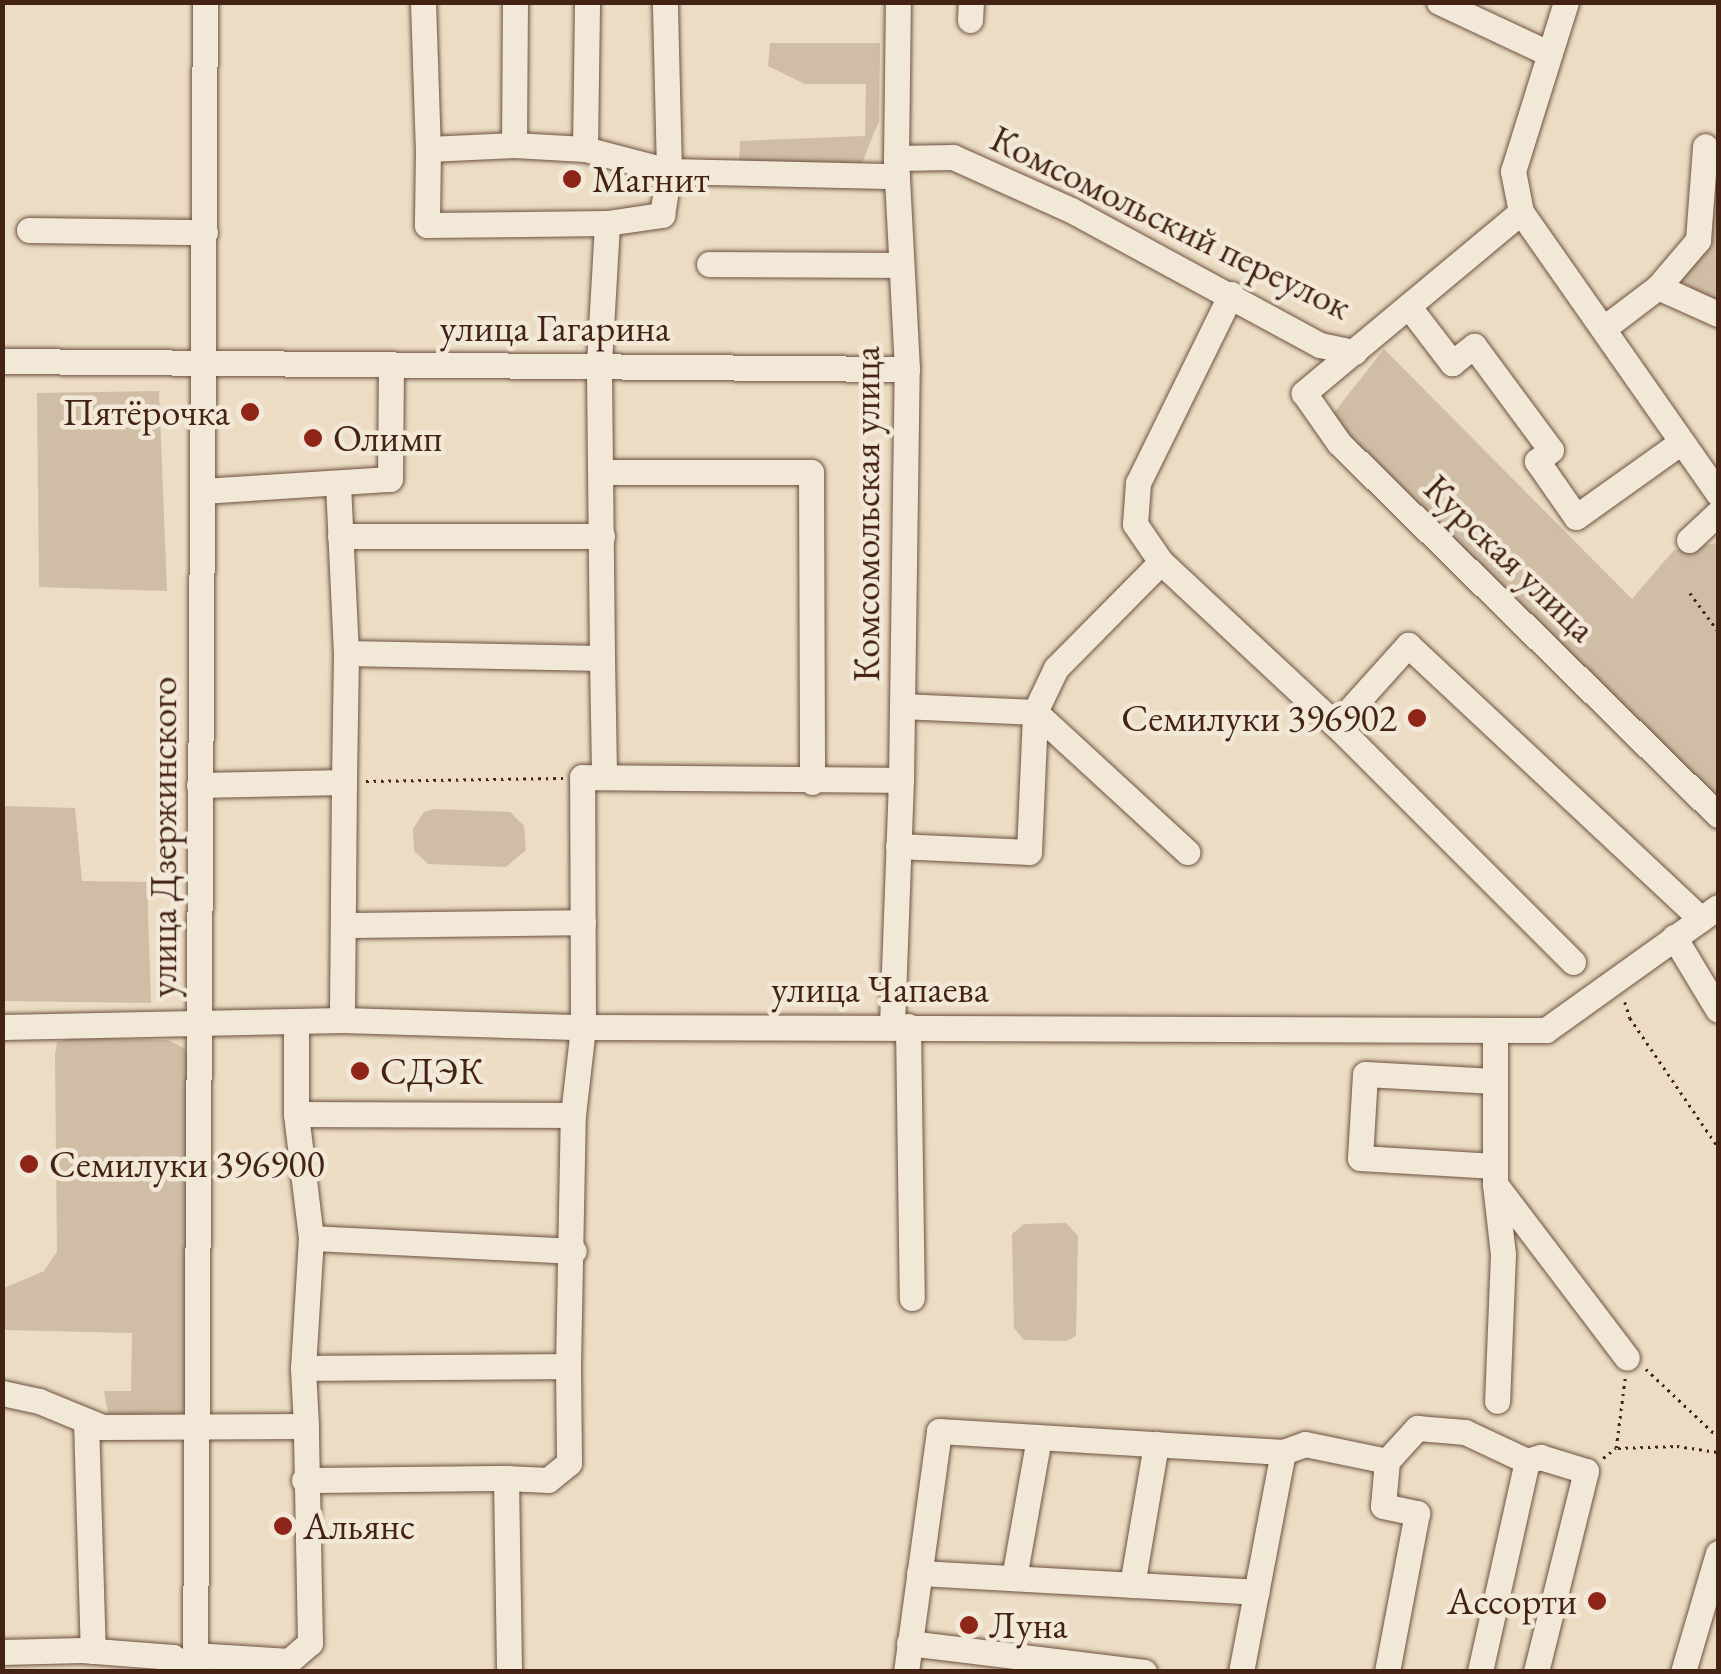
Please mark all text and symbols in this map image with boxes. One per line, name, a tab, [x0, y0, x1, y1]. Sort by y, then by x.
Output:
street label: Комсомольский переулок	[983, 115, 1359, 329]
place label: Магнит	[592, 156, 710, 202]
marker: Магнит	[561, 168, 583, 190]
street label: улица Гагарина	[440, 305, 670, 351]
street label: Комсомольская улица	[843, 346, 889, 682]
place label: Пятёрочка	[63, 389, 230, 435]
marker: Пятёрочка	[239, 401, 261, 423]
place label: Олимп	[333, 415, 442, 461]
marker: Олимп	[302, 427, 324, 449]
street label: Курская улица	[1415, 465, 1605, 651]
street label: улица Дзержинского	[140, 676, 186, 998]
place label: Семилуки 396902	[1121, 695, 1397, 741]
marker: Семилуки 396902	[1406, 707, 1428, 729]
street label: улица Чапаева	[771, 966, 989, 1012]
place label: СДЭК	[380, 1048, 484, 1094]
marker: СДЭК	[349, 1060, 371, 1082]
place label: Семилуки 396900	[49, 1141, 325, 1187]
marker: Семилуки 396900	[18, 1153, 40, 1175]
place label: Альянс	[303, 1503, 415, 1549]
marker: Альянс	[272, 1515, 294, 1537]
place label: Ассорти	[1447, 1578, 1577, 1624]
marker: Ассорти	[1586, 1590, 1608, 1612]
place label: Луна	[989, 1602, 1068, 1648]
marker: Луна	[958, 1614, 980, 1636]

